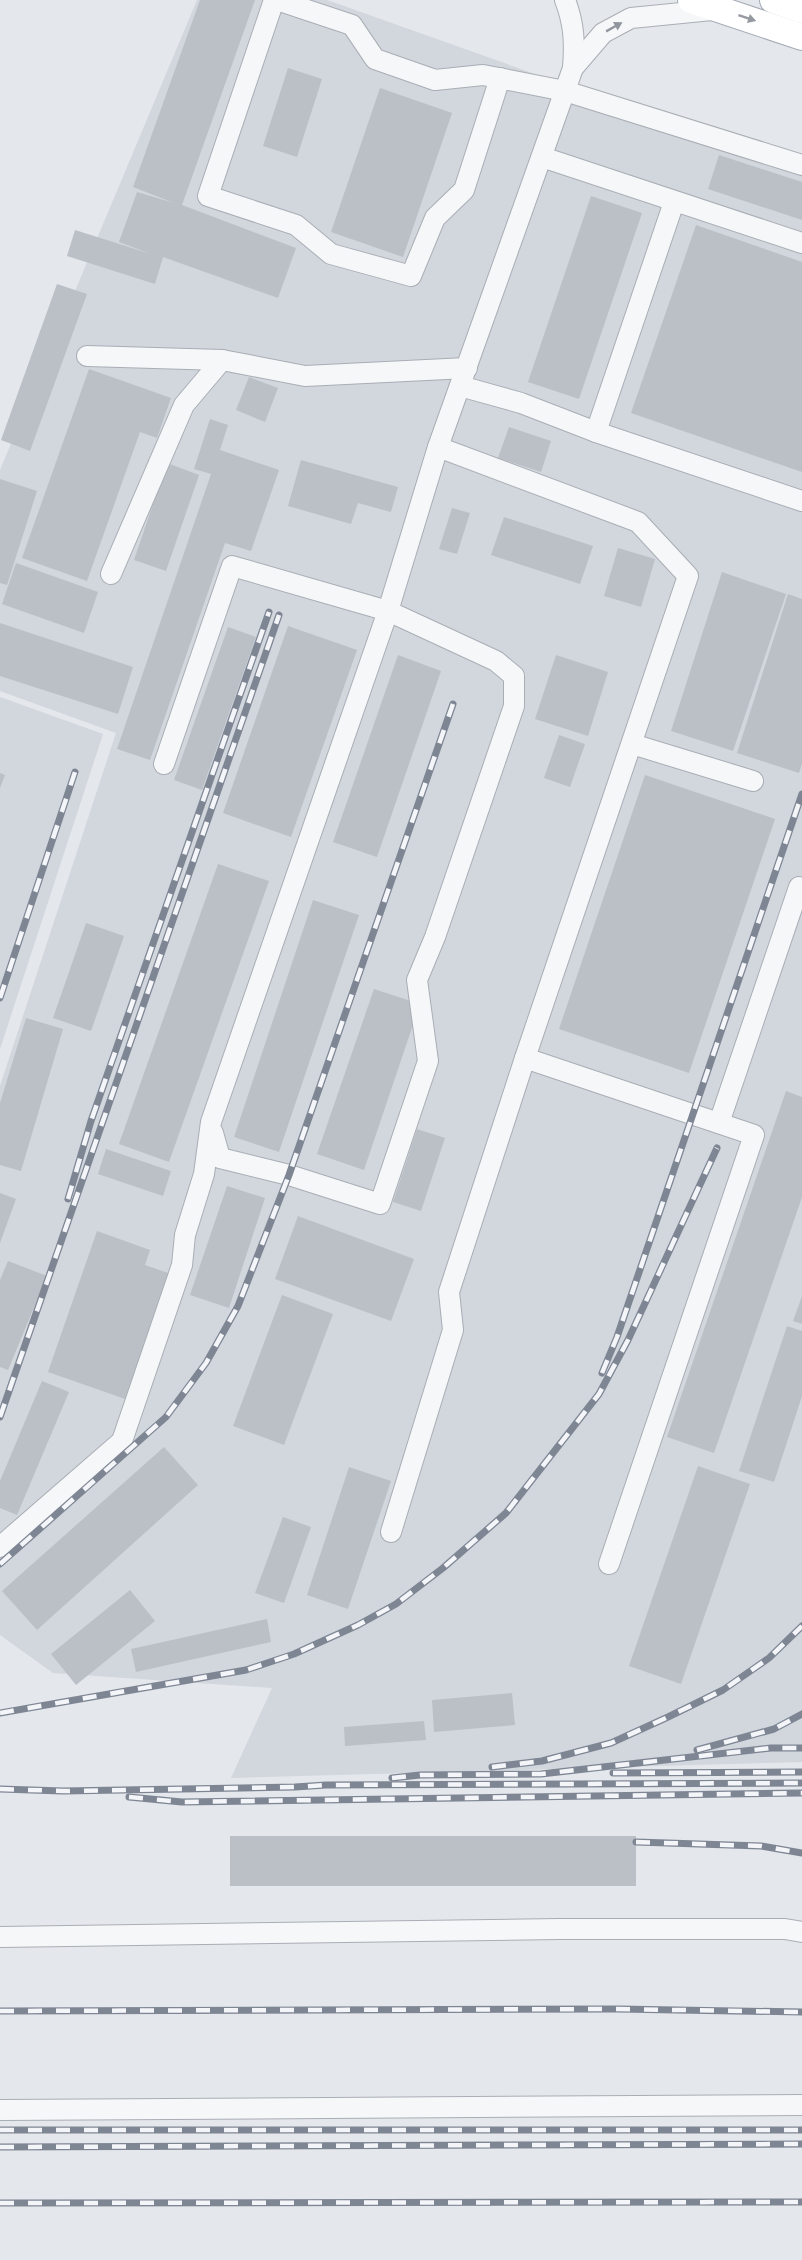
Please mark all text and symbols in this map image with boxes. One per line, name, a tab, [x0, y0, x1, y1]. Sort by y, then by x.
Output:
one-way arrow	[738, 14, 756, 24]
one-way arrow	[606, 22, 623, 32]

